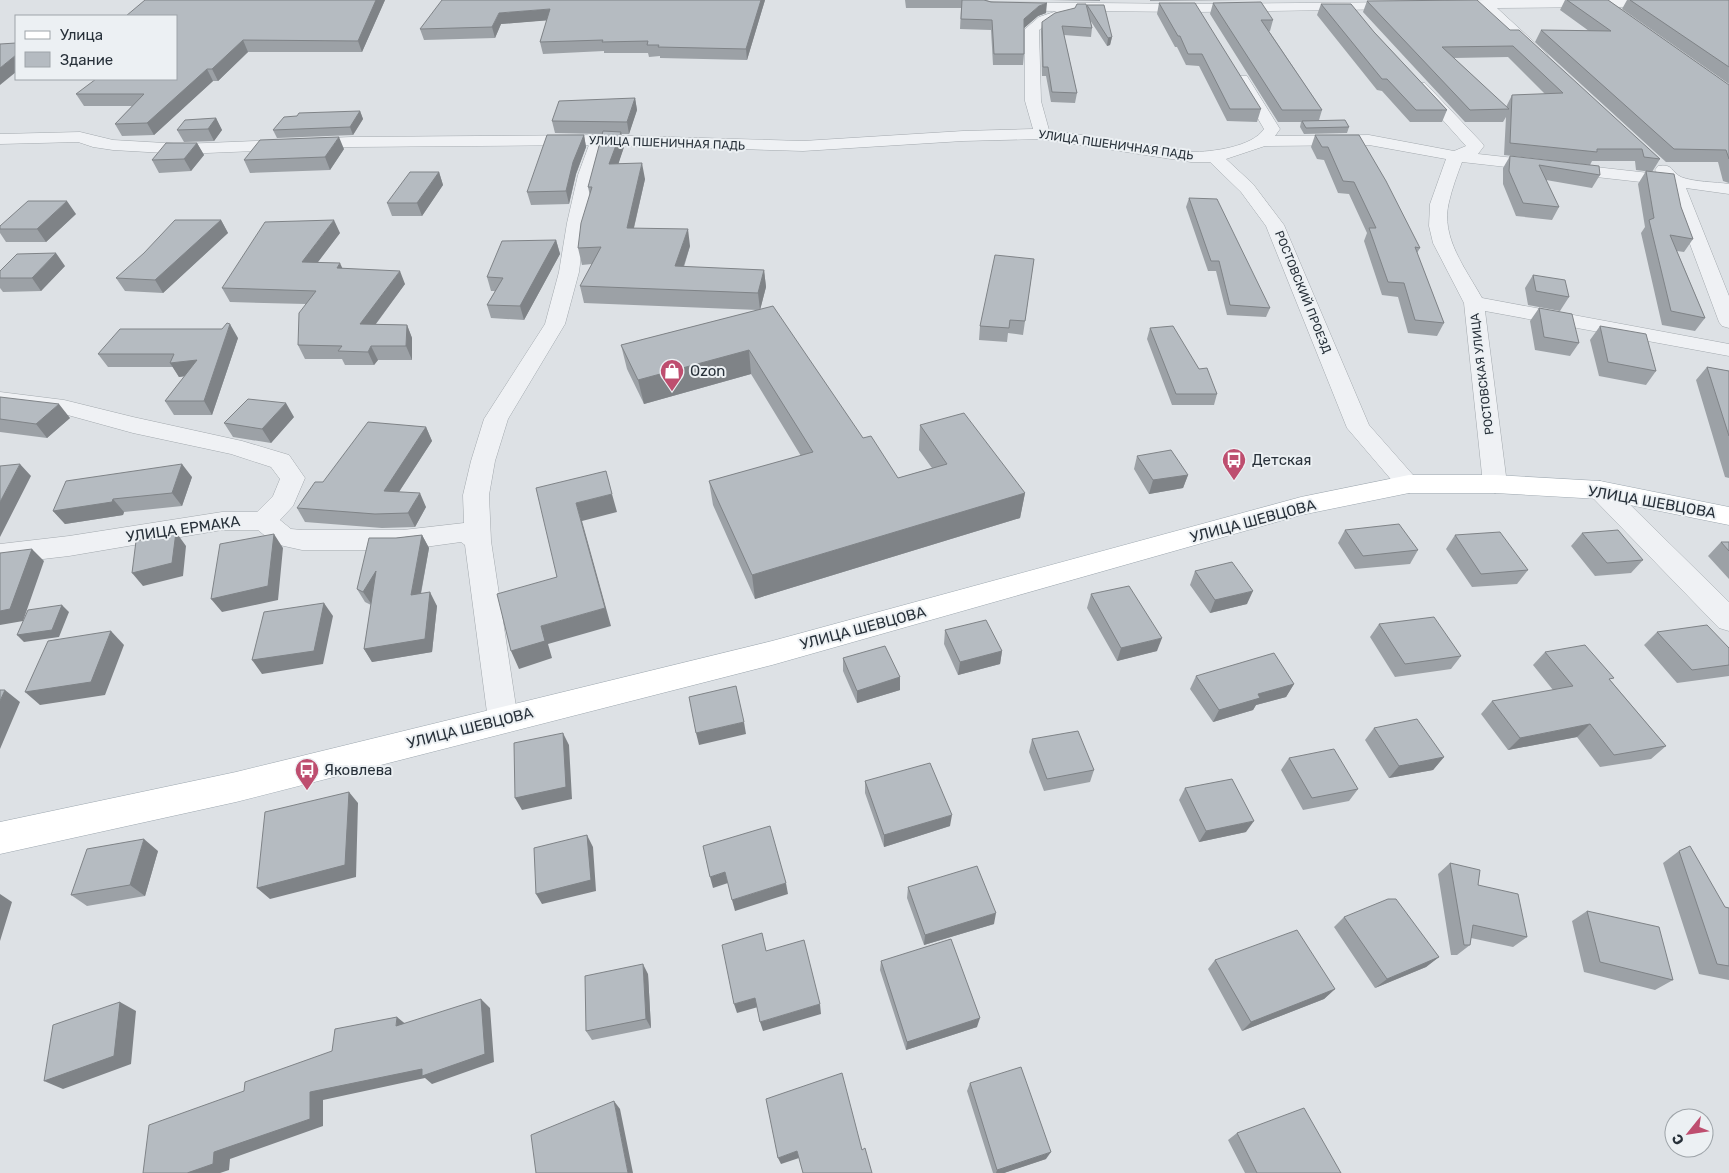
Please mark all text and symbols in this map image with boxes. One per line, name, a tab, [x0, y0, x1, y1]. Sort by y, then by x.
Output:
legend	[15, 15, 178, 80]
text: Улица	[60, 26, 103, 44]
text: Здание	[60, 51, 113, 69]
street label: УЛИЦА ПШЕНИЧНАЯ ПАДЬ	[1038, 127, 1194, 163]
street label: УЛИЦА ПШЕНИЧНАЯ ПАДЬ	[589, 133, 745, 153]
street label: РОСТОВСКИЙ ПРОЕЗД	[1272, 229, 1334, 356]
street label: РОСТОВСКАЯ УЛИЦА	[1468, 312, 1496, 436]
shop icon: Ozon	[659, 358, 685, 392]
place label: Ozon	[690, 362, 725, 380]
bus stop icon: Детская	[1221, 447, 1247, 481]
place label: Детская	[1252, 451, 1311, 469]
street label: УЛИЦА ШЕВЦОВА	[1587, 482, 1717, 522]
street label: УЛИЦА ШЕВЦОВА	[1188, 496, 1318, 546]
street label: УЛИЦА ЕРМАКА	[125, 512, 241, 546]
street label: УЛИЦА ШЕВЦОВА	[798, 603, 928, 653]
street label: УЛИЦА ШЕВЦОВА	[405, 704, 535, 752]
bus stop icon: Яковлева	[294, 757, 320, 791]
place label: Яковлева	[324, 761, 392, 779]
north arrow	[1664, 1108, 1714, 1158]
text: С	[1668, 1131, 1688, 1148]

